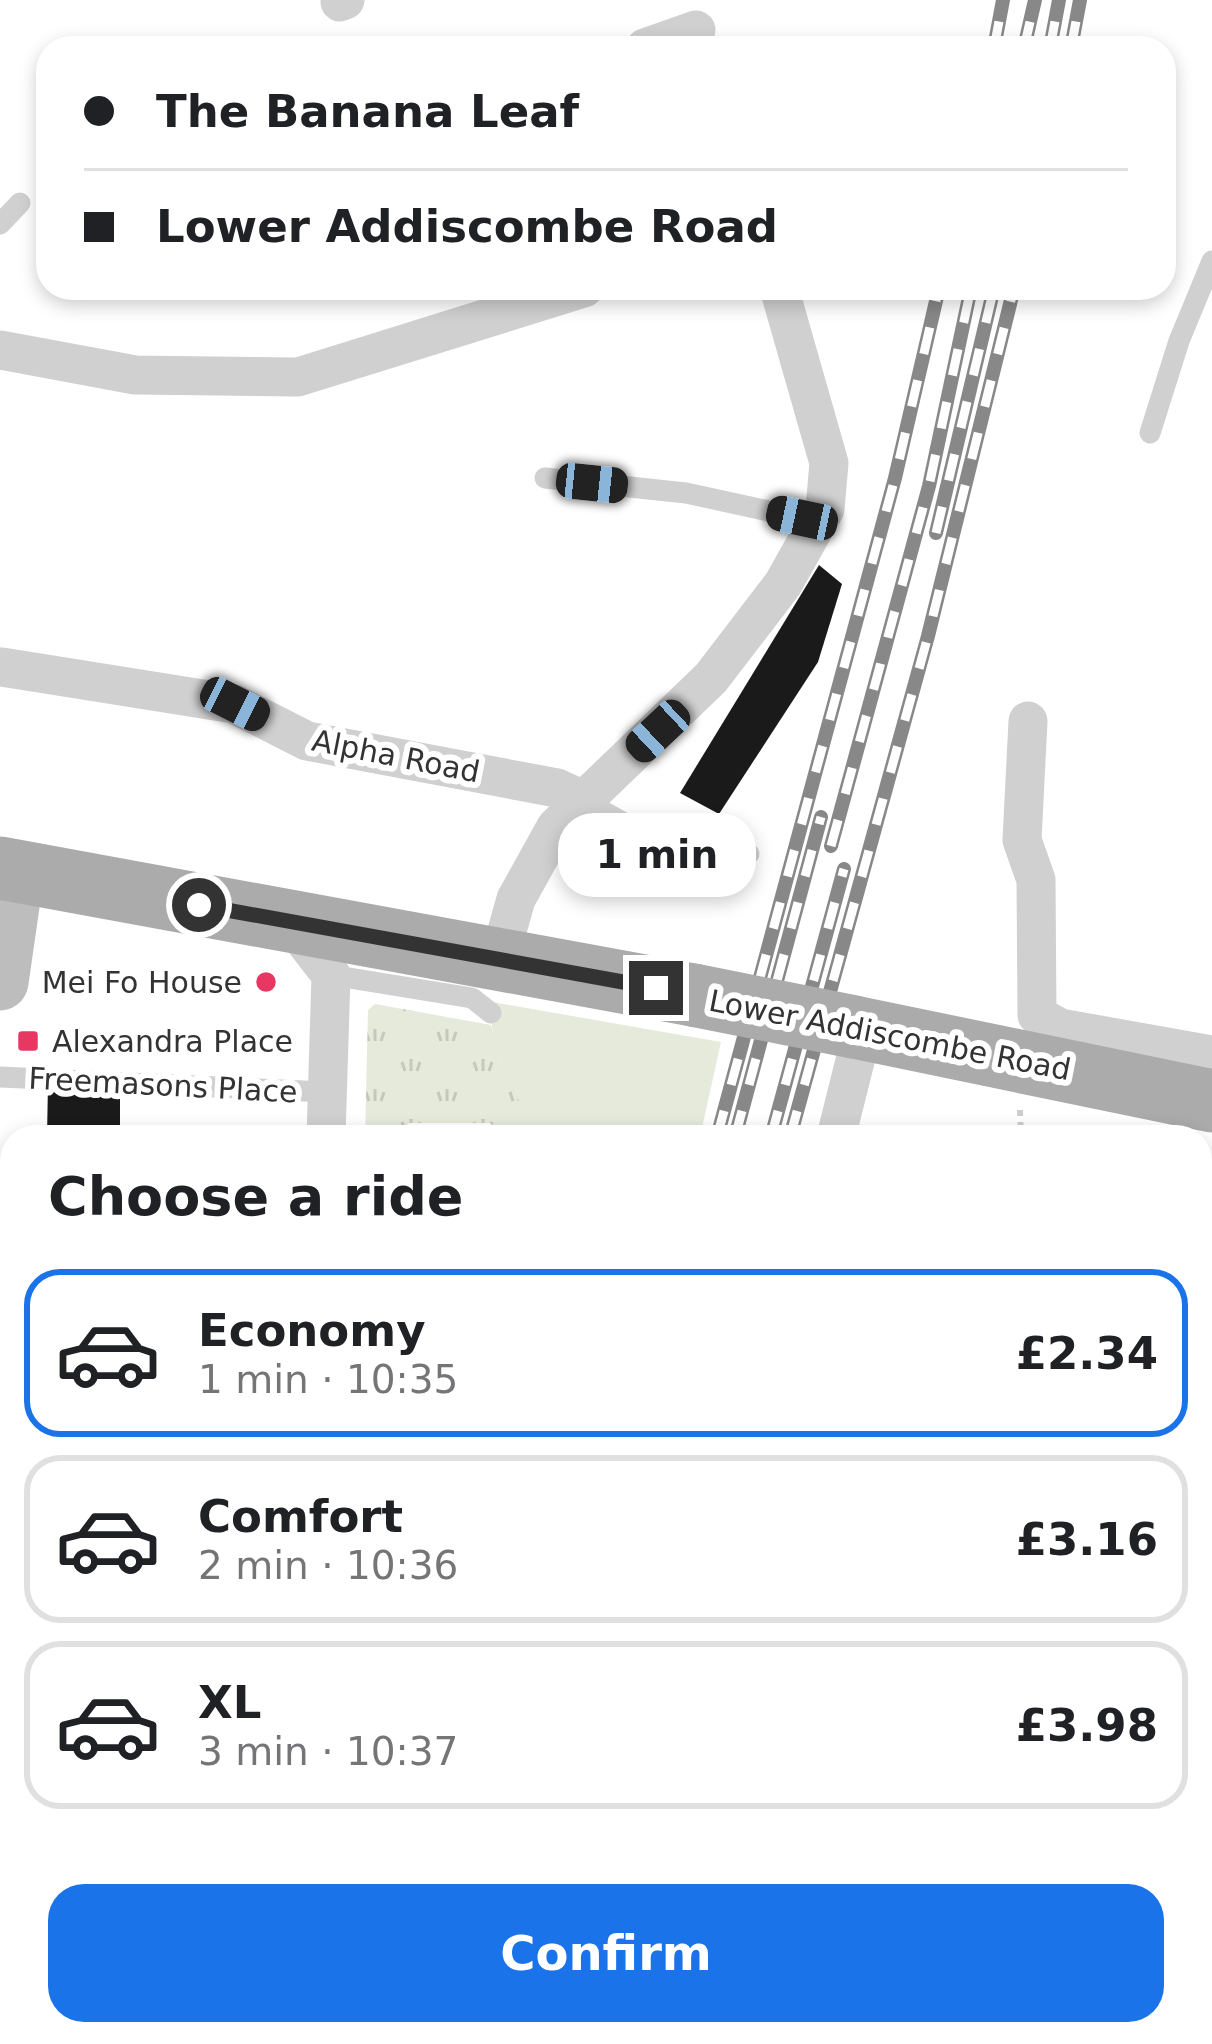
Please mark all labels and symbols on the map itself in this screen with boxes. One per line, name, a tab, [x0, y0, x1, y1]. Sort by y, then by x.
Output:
car	[554, 461, 630, 505]
car	[763, 493, 841, 543]
car	[195, 672, 275, 736]
car	[619, 693, 697, 769]
street label: Alpha Road	[309, 723, 483, 789]
callout: 1 min	[557, 814, 755, 898]
route start	[172, 878, 226, 932]
route end	[629, 961, 683, 1015]
place label: Mei Fo House	[42, 965, 242, 1000]
marker: Mei Fo House	[253, 969, 279, 995]
street label: Lower Addiscombe Road	[706, 983, 1074, 1087]
place label: Alexandra Place	[52, 1024, 293, 1059]
marker: Alexandra Place	[15, 1028, 41, 1054]
street label: Freemasons Place	[28, 1060, 298, 1110]

